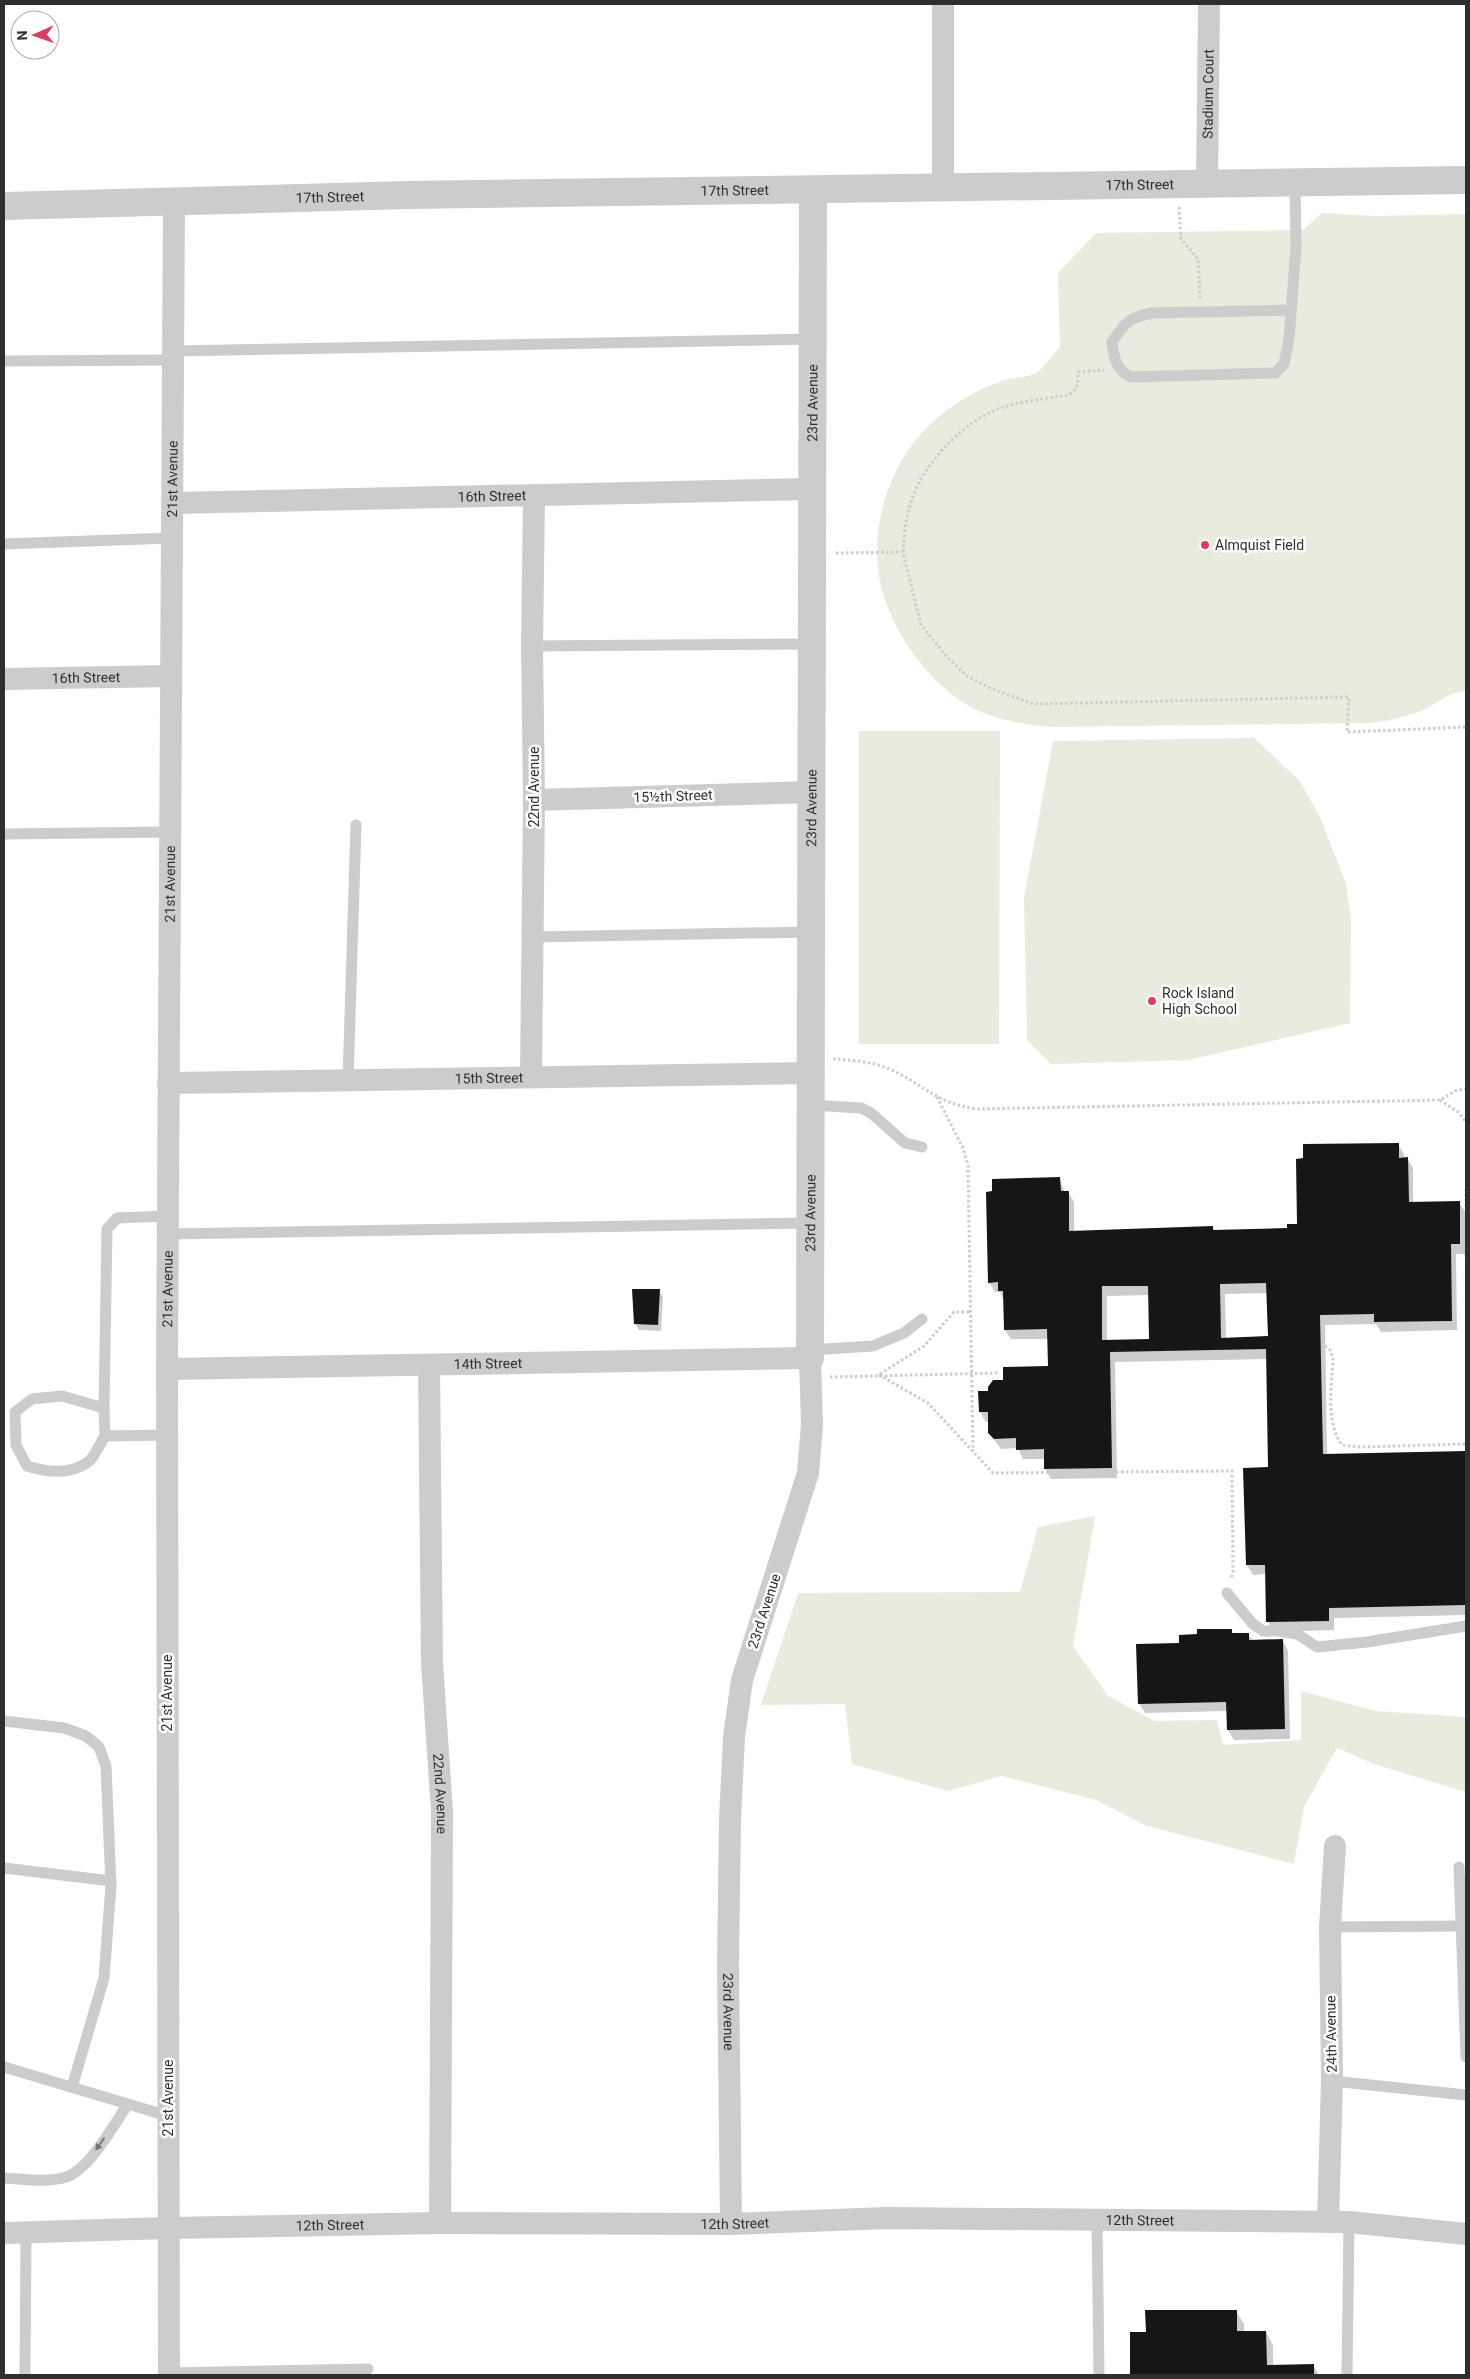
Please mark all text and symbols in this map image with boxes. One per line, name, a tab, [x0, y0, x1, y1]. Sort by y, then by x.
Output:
north arrow	[10, 10, 60, 60]
text: N	[14, 30, 30, 41]
street label: Stadium Court	[1199, 49, 1217, 139]
street label: 17th Street	[1105, 176, 1175, 193]
street label: 17th Street	[700, 182, 770, 199]
street label: 17th Street	[295, 188, 365, 206]
street label: 23rd Avenue	[804, 364, 821, 442]
street label: 21st Avenue	[164, 441, 181, 518]
street label: 16th Street	[457, 487, 527, 505]
place label: Almquist Field	[1215, 537, 1304, 553]
marker: Almquist Field	[1199, 539, 1211, 551]
street label: 16th Street	[52, 669, 121, 686]
street label: 22nd Avenue	[526, 747, 542, 827]
street label: 23rd Avenue	[803, 769, 820, 847]
street label: 15½th Street	[633, 787, 713, 805]
street label: 21st Avenue	[162, 846, 178, 923]
place label: Rock Island High School	[1162, 985, 1237, 1017]
marker: Rock Island High School	[1146, 995, 1158, 1007]
street label: 15th Street	[455, 1069, 524, 1087]
street label: 23rd Avenue	[802, 1174, 818, 1252]
street label: 21st Avenue	[159, 1251, 176, 1327]
street label: 14th Street	[454, 1355, 523, 1372]
street label: 23rd Avenue	[744, 1572, 784, 1650]
street label: 21st Avenue	[159, 1655, 175, 1731]
street label: 22nd Avenue	[430, 1753, 450, 1834]
street label: 23rd Avenue	[720, 1973, 737, 2051]
street label: 24th Avenue	[1322, 1995, 1340, 2073]
street label: 21st Avenue	[160, 2060, 176, 2136]
one-way arrow	[95, 2137, 105, 2150]
street label: 12th Street	[1105, 2212, 1174, 2228]
street label: 12th Street	[701, 2215, 770, 2232]
street label: 12th Street	[295, 2216, 365, 2234]

